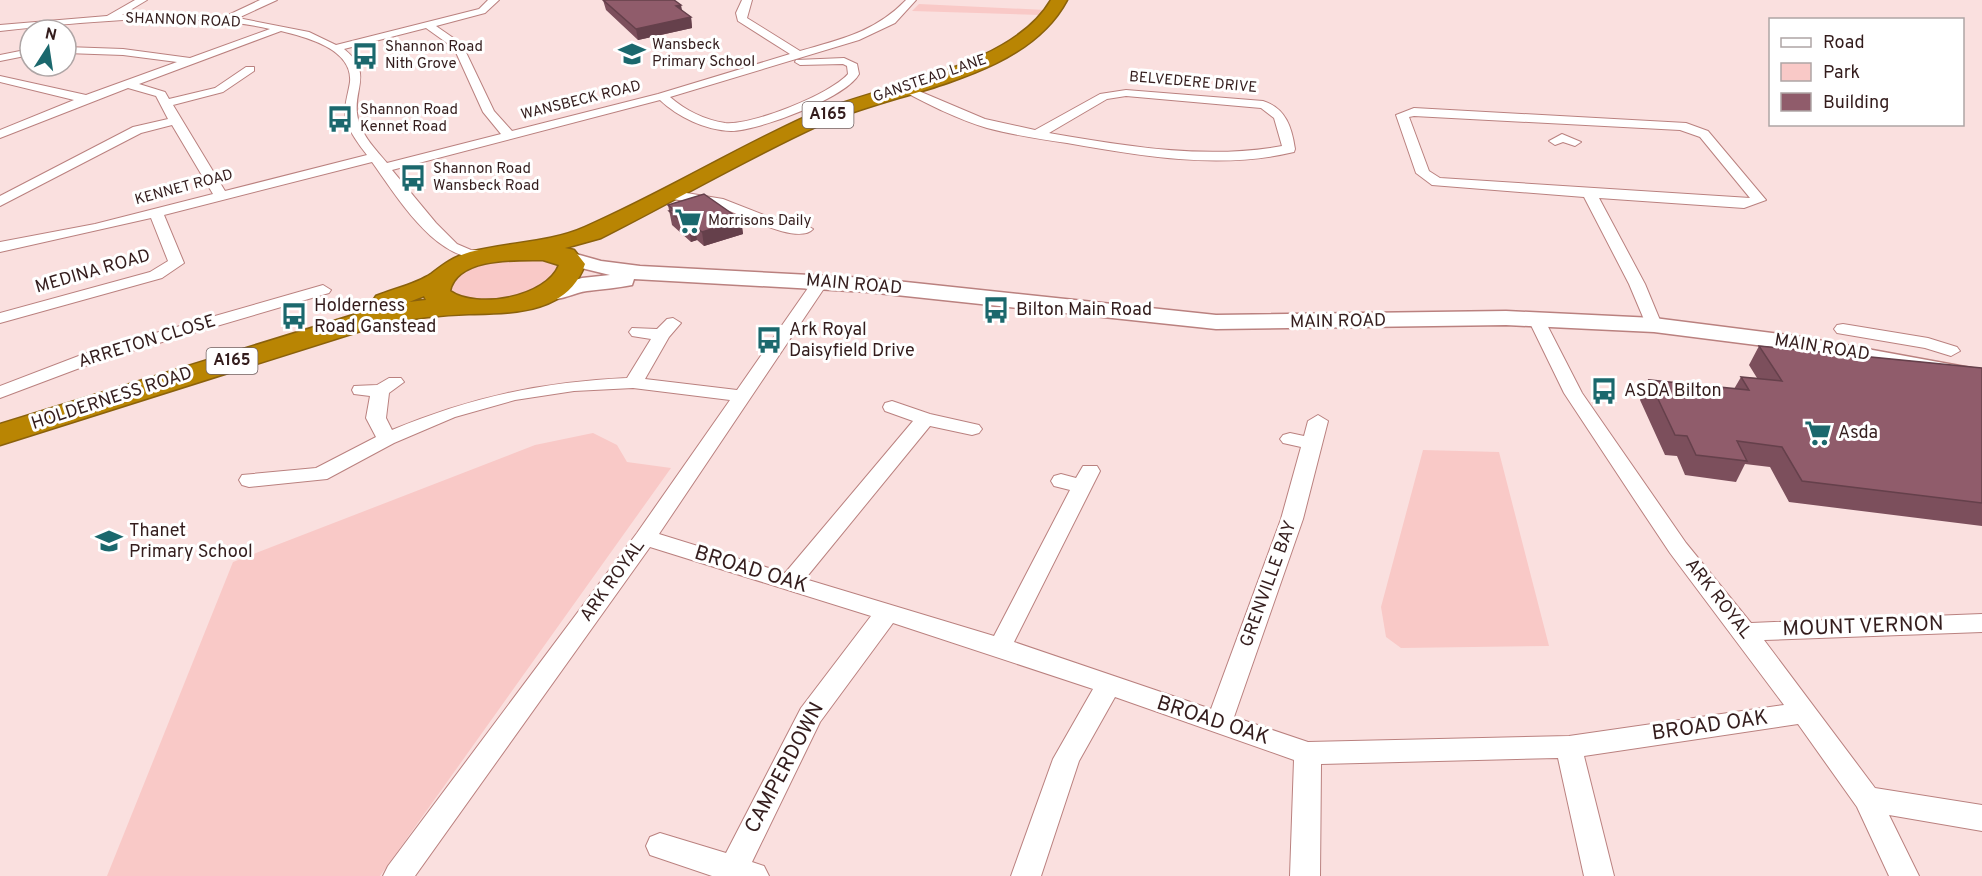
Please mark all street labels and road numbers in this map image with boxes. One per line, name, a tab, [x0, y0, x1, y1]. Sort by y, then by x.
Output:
street label: SHANNON ROAD	[125, 9, 241, 33]
street label: GANSTEAD LANE	[871, 51, 989, 107]
street label: BELVEDERE DRIVE	[1128, 68, 1258, 98]
street label: WANSBECK ROAD	[519, 77, 643, 125]
road number: A165	[802, 102, 854, 128]
street label: KENNET ROAD	[133, 166, 235, 210]
street label: MEDINA ROAD	[33, 245, 153, 299]
street label: MAIN ROAD	[805, 269, 903, 301]
street label: ARRETON CLOSE	[75, 310, 219, 374]
street label: MAIN ROAD	[1290, 310, 1386, 334]
street label: MAIN ROAD	[1773, 329, 1871, 367]
road number: A165	[206, 348, 258, 374]
street label: HOLDERNESS ROAD	[29, 362, 195, 436]
street label: GRENVILLE BAY	[1235, 518, 1303, 650]
street label: ARK ROYAL	[575, 535, 651, 627]
street label: BROAD OAK	[691, 540, 811, 600]
street label: ARK ROYAL	[1679, 554, 1757, 644]
street label: MOUNT VERNON	[1782, 611, 1944, 643]
street label: BROAD OAK	[1153, 690, 1273, 752]
street label: CAMPERDOWN	[739, 698, 831, 838]
street label: BROAD OAK	[1650, 704, 1770, 748]

